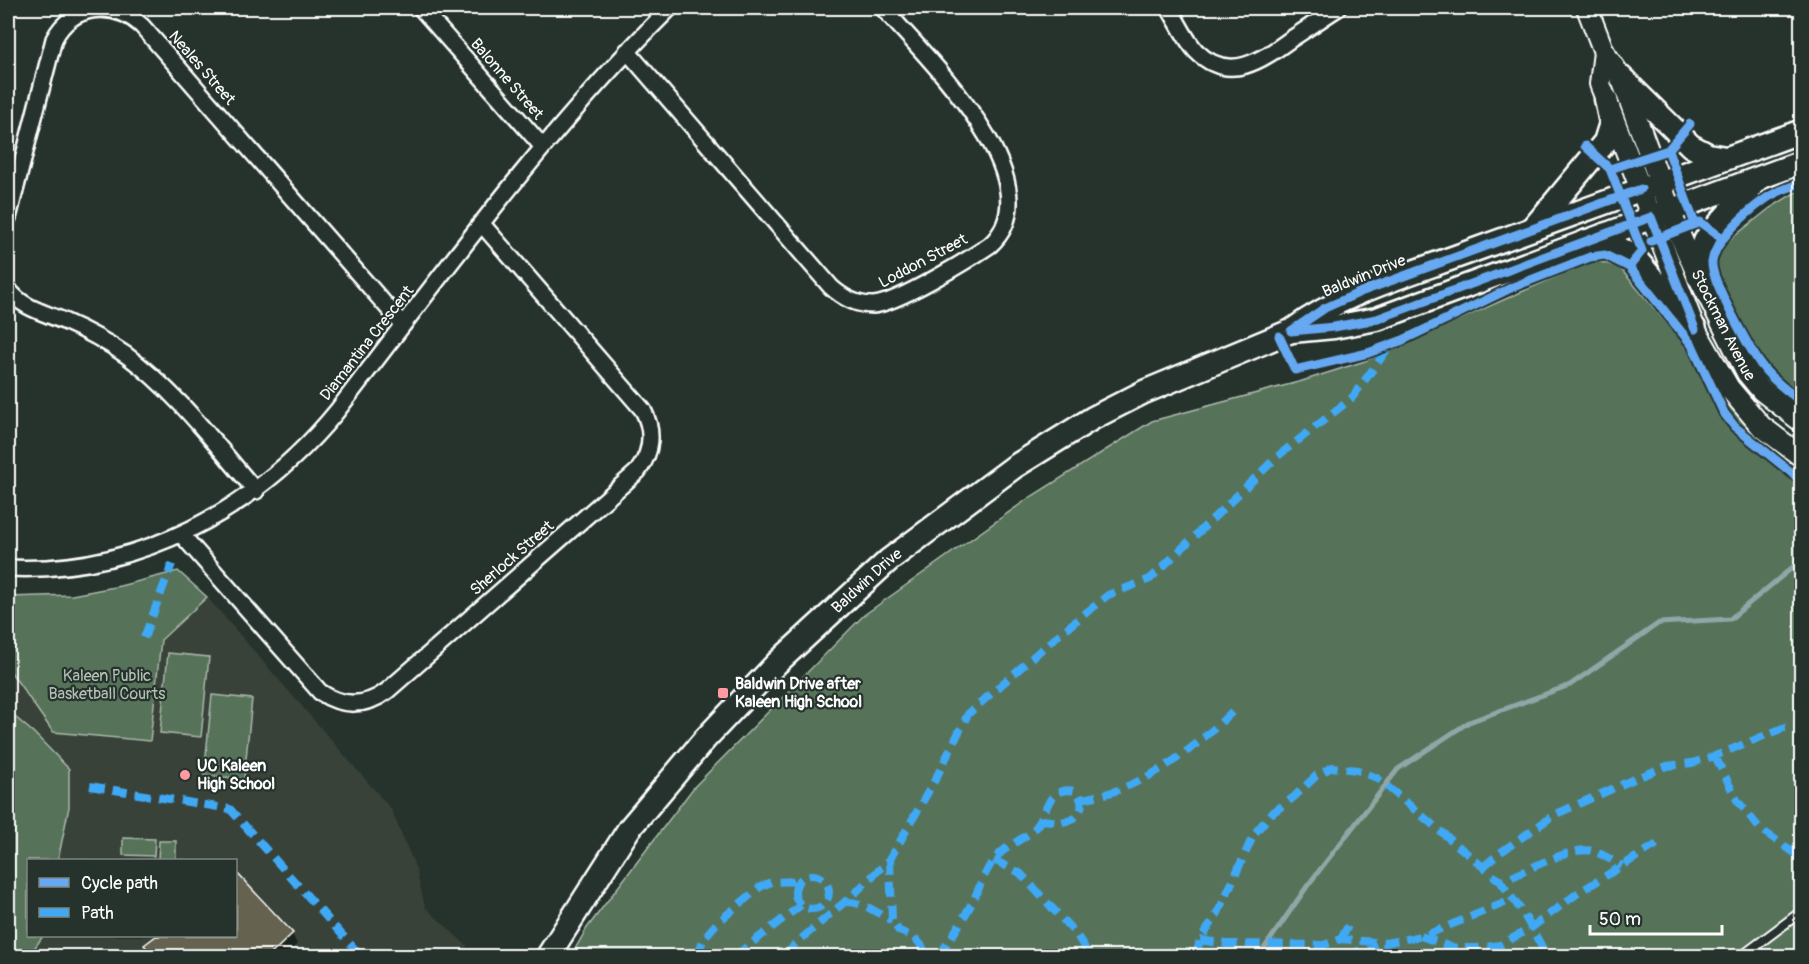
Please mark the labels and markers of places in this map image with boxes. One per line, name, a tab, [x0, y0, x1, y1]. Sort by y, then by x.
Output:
place label: Baldwin Drive after Kaleen High School	[735, 674, 862, 712]
marker: Baldwin Drive after Kaleen High School	[716, 686, 730, 700]
place label: UC Kaleen High School	[197, 756, 275, 794]
marker: UC Kaleen High School	[178, 768, 192, 782]

